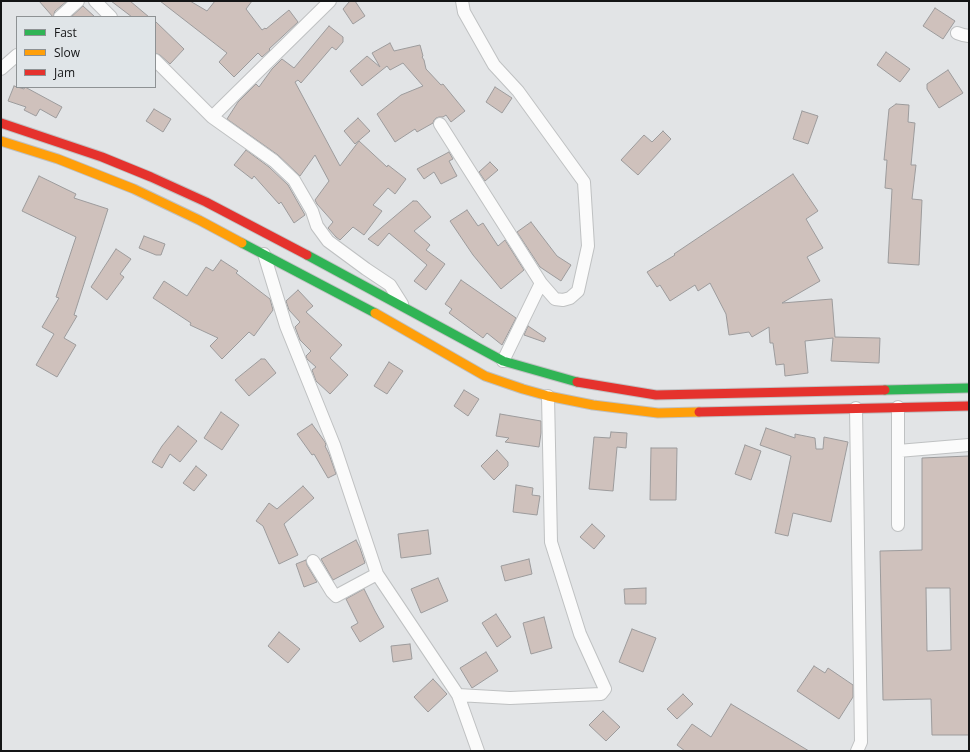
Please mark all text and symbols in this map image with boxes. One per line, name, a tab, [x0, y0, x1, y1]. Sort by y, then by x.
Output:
legend	[16, 16, 156, 88]
text: Fast	[54, 24, 77, 41]
text: Slow	[54, 44, 80, 61]
text: Jam	[54, 64, 75, 81]

